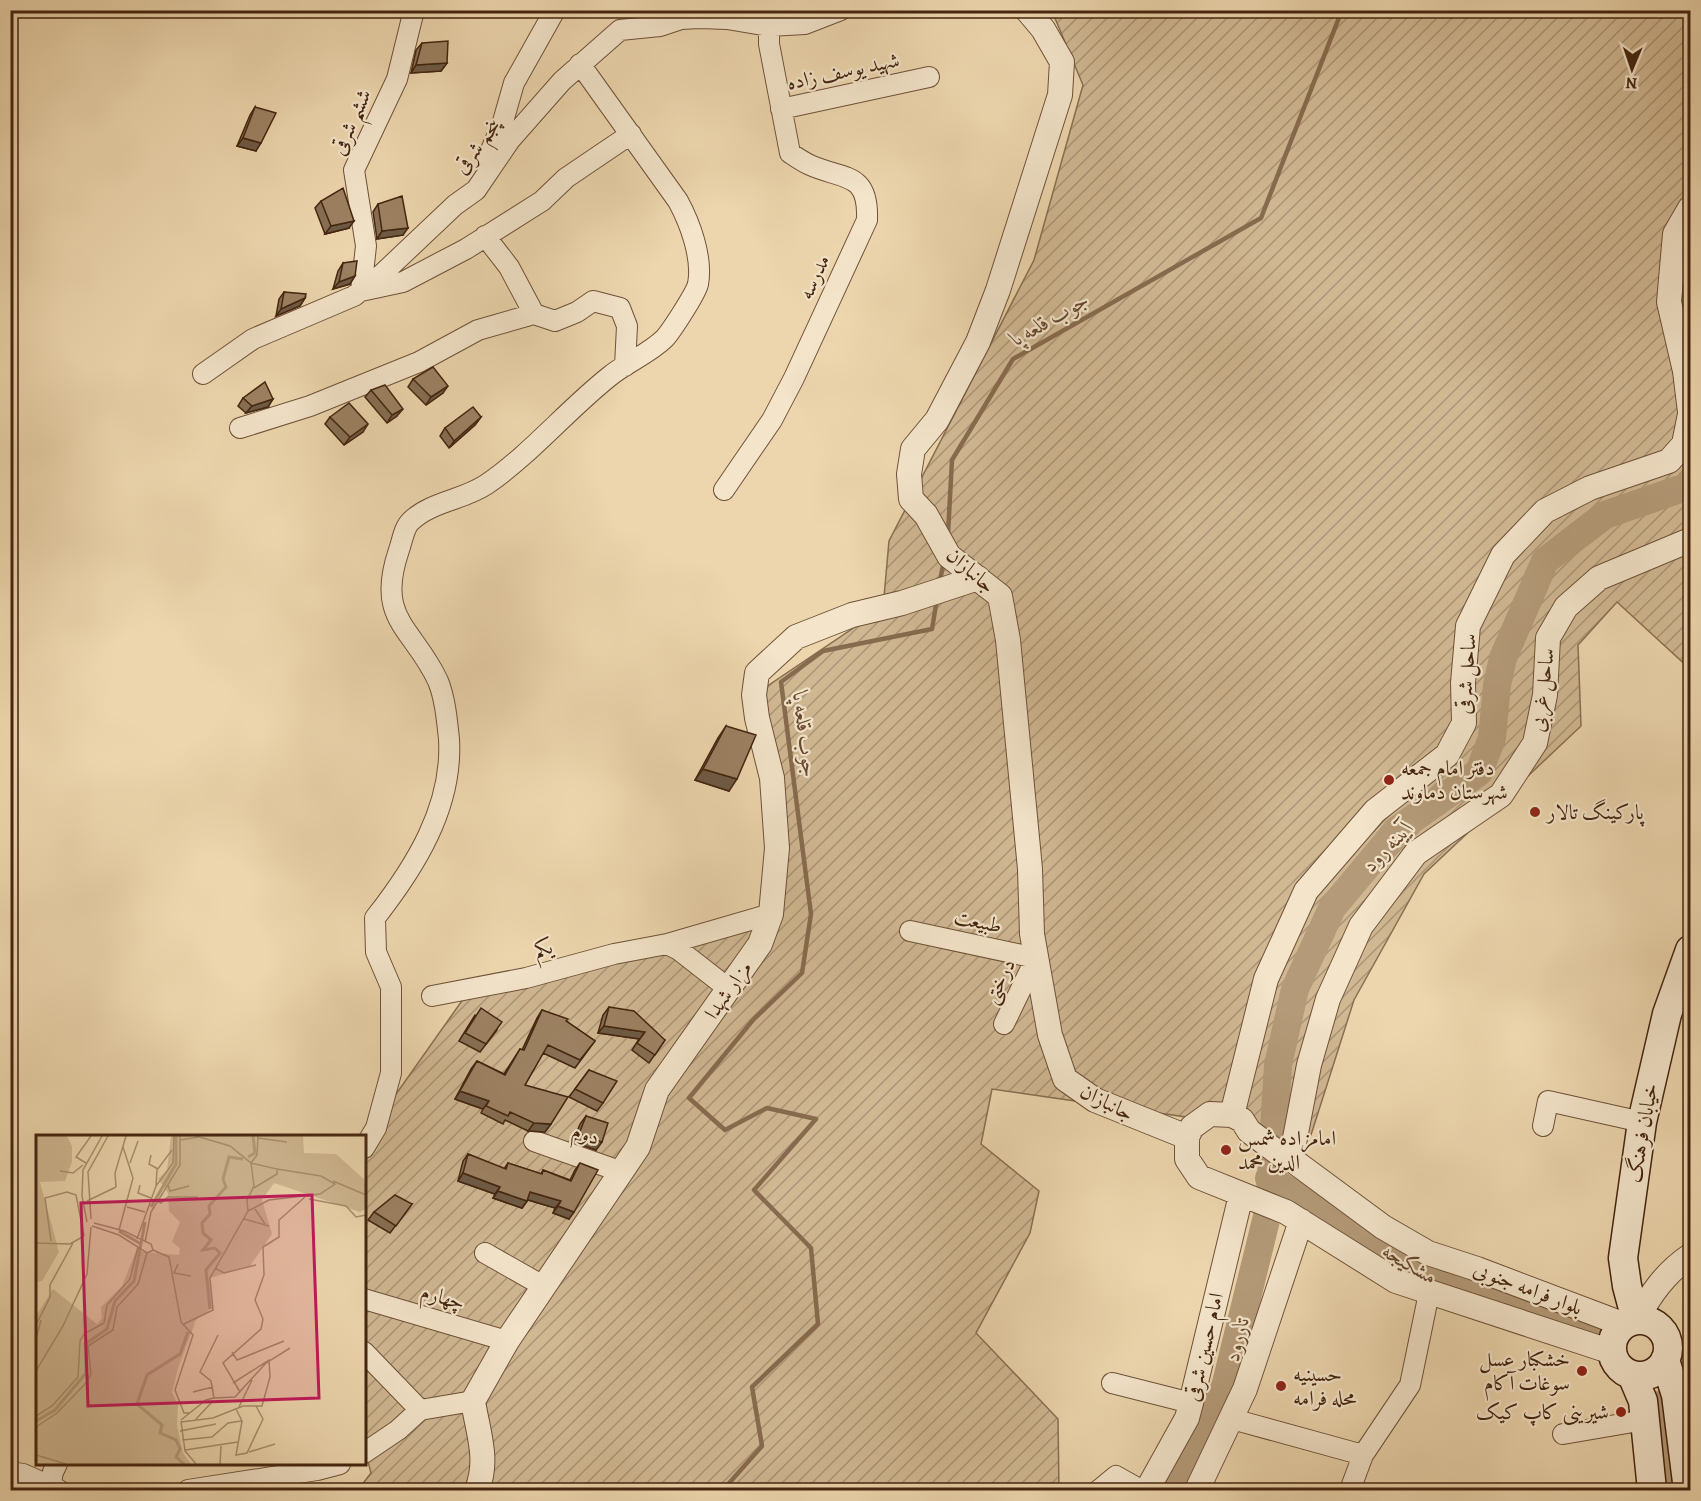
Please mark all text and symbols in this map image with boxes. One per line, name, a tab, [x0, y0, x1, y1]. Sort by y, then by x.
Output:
north arrow	[1602, 39, 1662, 99]
street label: شهید یوسف زاده	[784, 45, 902, 97]
text: N	[1625, 72, 1638, 94]
street label: ششم شرقی	[324, 84, 384, 162]
street label: پنجم شرقی	[447, 111, 513, 183]
street label: مدرسه	[792, 250, 836, 304]
water label: جوب قلعه پا	[1003, 284, 1095, 355]
street label: جانبازان	[940, 541, 1002, 599]
street label: ساحل شرقی	[1449, 633, 1484, 715]
street label: ساحل غربی	[1523, 646, 1562, 734]
water label: جوب قلعه پا	[784, 688, 825, 780]
place label: دفتر امام جمعه شهرستان دماوند	[1401, 754, 1508, 806]
marker: دفتر امام جمعه شهرستان دماوند	[1382, 773, 1396, 787]
place label: پارکینگ تالار	[1545, 798, 1645, 827]
marker: پارکینگ تالار	[1528, 805, 1542, 819]
water label: آیینه رود	[1356, 813, 1420, 879]
street label: طبیعت	[951, 902, 1005, 940]
street label: یکم	[530, 932, 558, 970]
street label: درختی	[976, 954, 1023, 1009]
street label: مزار شهدا	[698, 955, 759, 1025]
street label: جانبازان	[1075, 1077, 1139, 1127]
street label: خیابان فرهنگ	[1619, 1081, 1665, 1185]
street label: دوم	[567, 1116, 603, 1155]
place label: امامزاده شمس الدین محمد	[1238, 1124, 1336, 1176]
inset map	[36, 1135, 366, 1465]
marker: امامزاده شمس الدین محمد	[1219, 1143, 1233, 1157]
water label: مشکیجه	[1377, 1236, 1443, 1292]
street label: بلوار فرامه جنوبی	[1469, 1254, 1587, 1323]
street label: چهارم	[417, 1277, 468, 1320]
street label: امام حسین شرقی	[1178, 1290, 1234, 1405]
water label: تاررود	[1217, 1313, 1257, 1365]
place label: خشکبار عسل سوغات آکام	[1479, 1345, 1570, 1401]
place label: حسینیه محله فرامه	[1293, 1360, 1357, 1412]
marker: خشکبار عسل سوغات آکام	[1575, 1364, 1589, 1378]
marker: حسینیه محله فرامه	[1274, 1379, 1288, 1393]
place label: شیرینی کاپ کیک	[1476, 1398, 1609, 1426]
marker: شیرینی کاپ کیک	[1614, 1405, 1628, 1419]

